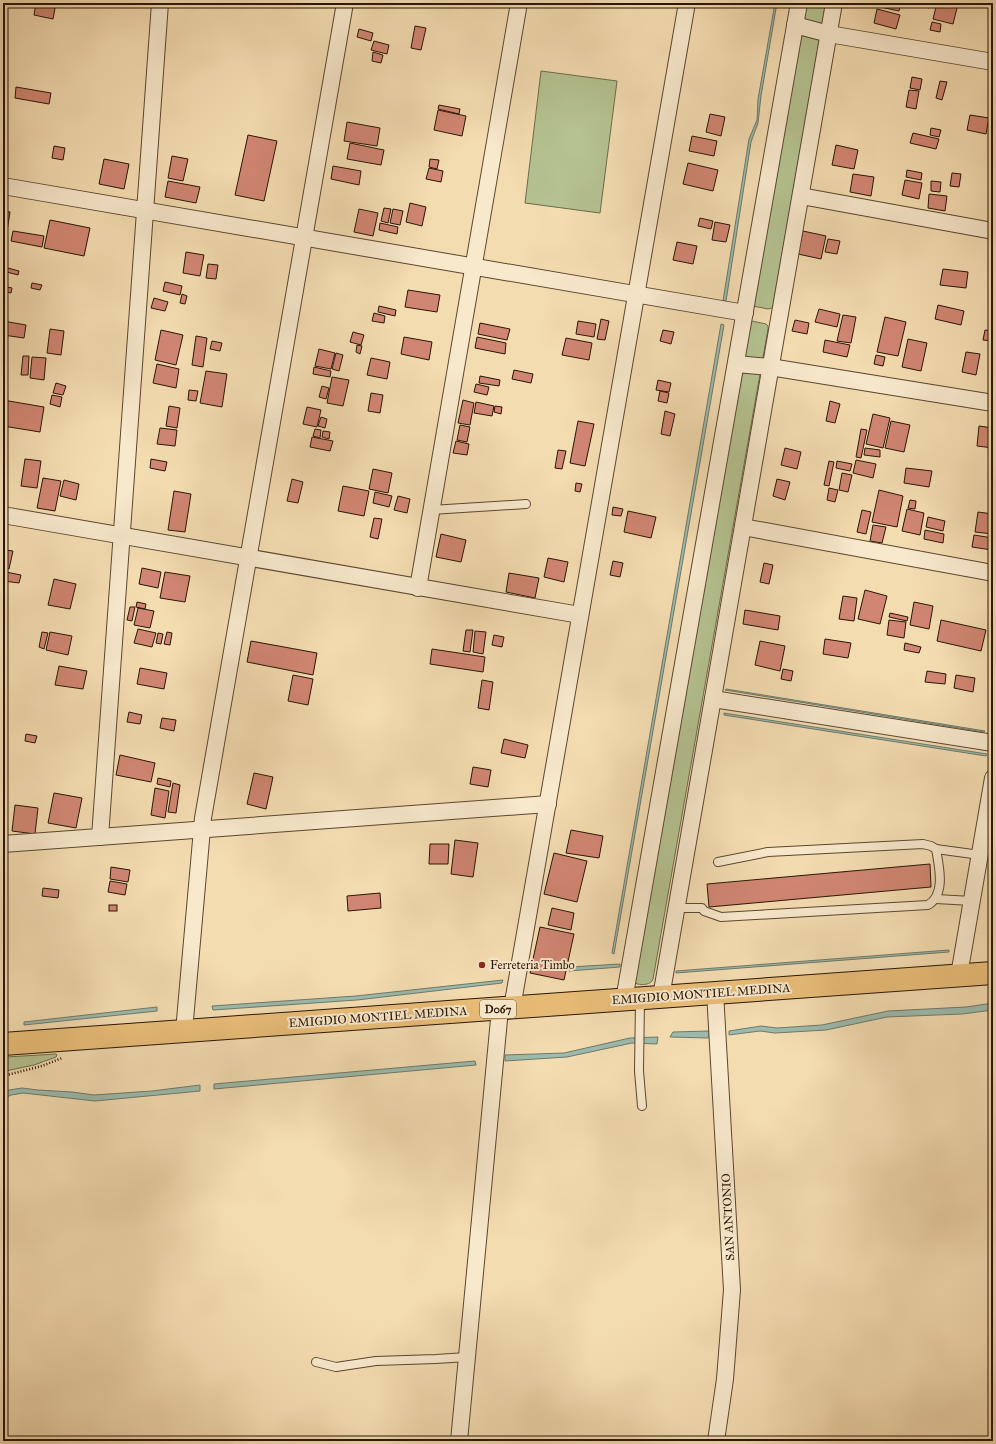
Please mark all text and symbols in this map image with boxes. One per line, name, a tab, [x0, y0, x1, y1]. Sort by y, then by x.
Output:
place label: Ferreteria Timbo	[490, 958, 575, 972]
marker: Ferreteria Timbo	[477, 960, 487, 970]
street label: EMIGDIO MONTIEL MEDINA	[611, 981, 791, 1007]
road number: D067	[480, 1000, 516, 1018]
street label: EMIGDIO MONTIEL MEDINA	[288, 1004, 468, 1030]
street label: SAN ANTONIO	[719, 1173, 737, 1261]

